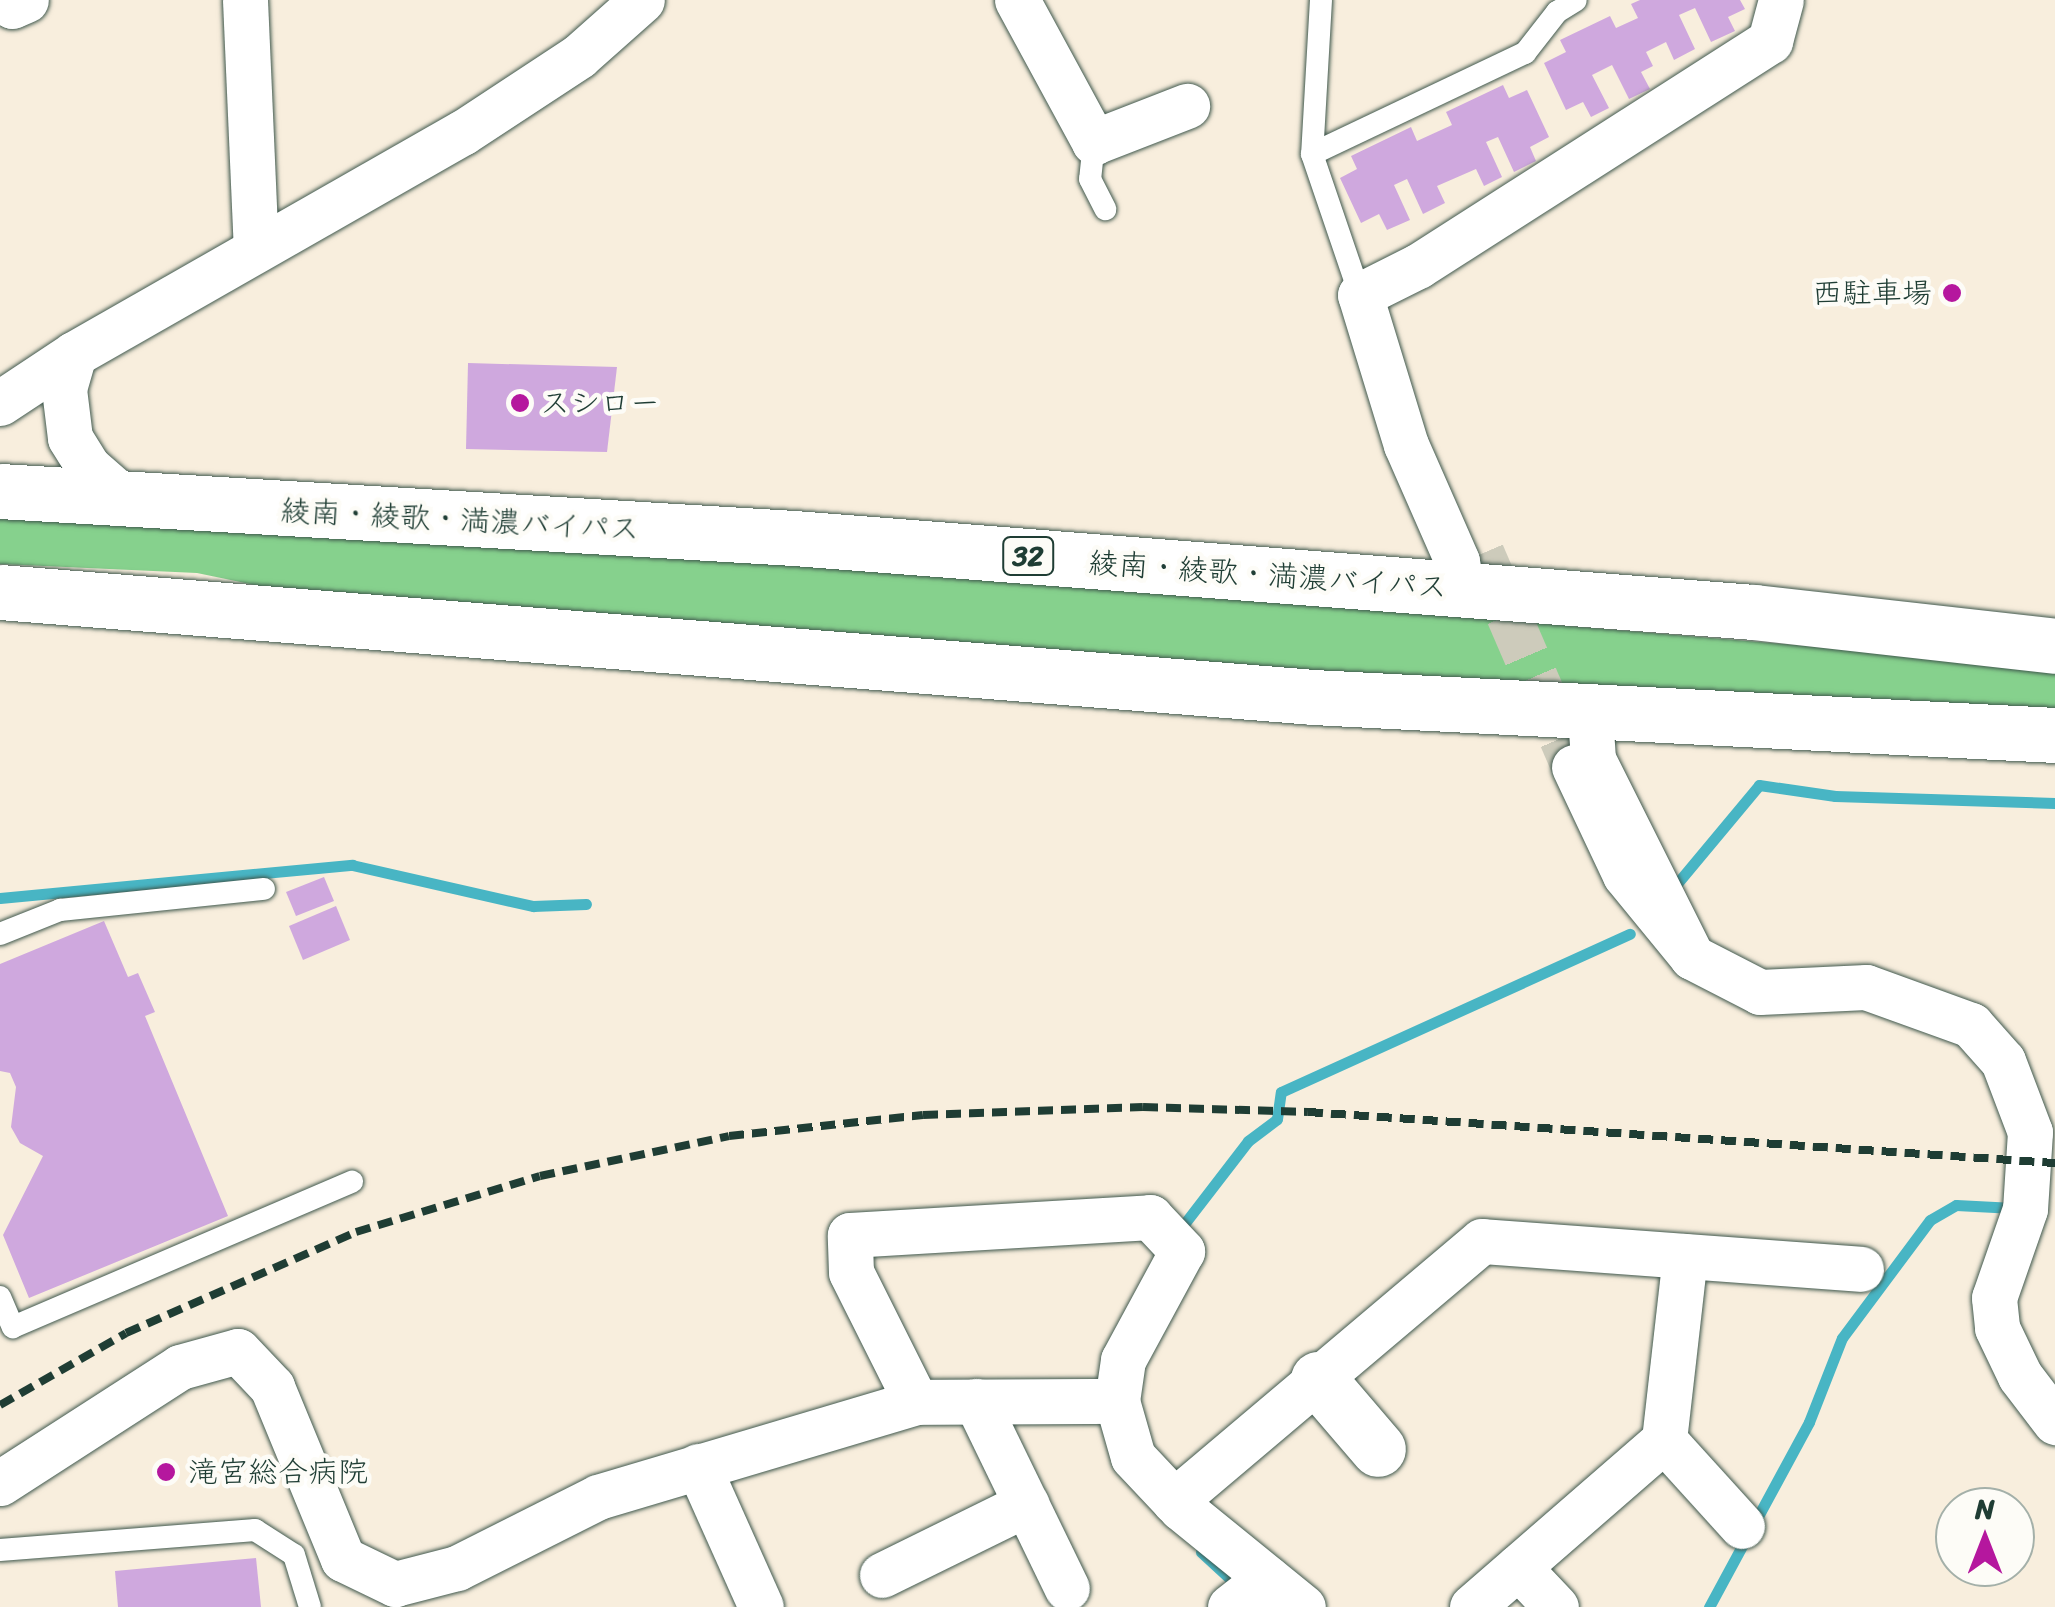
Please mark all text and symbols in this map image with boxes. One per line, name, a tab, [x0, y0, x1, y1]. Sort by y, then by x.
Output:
place label: 西駐車場	[1812, 275, 1932, 311]
marker: 西駐車場	[1941, 282, 1963, 304]
place label: スシロー	[540, 385, 660, 421]
marker: スシロー	[509, 392, 531, 414]
street label: 綾南・綾歌・満濃バイパス	[279, 493, 641, 547]
road number: 32	[1000, 533, 1056, 579]
street label: 綾南・綾歌・満濃バイパス	[1087, 544, 1449, 606]
place label: 滝宮総合病院	[188, 1454, 368, 1490]
marker: 滝宮総合病院	[153, 1459, 179, 1485]
text: N	[1975, 1484, 1995, 1533]
north arrow	[1935, 1487, 2035, 1587]

